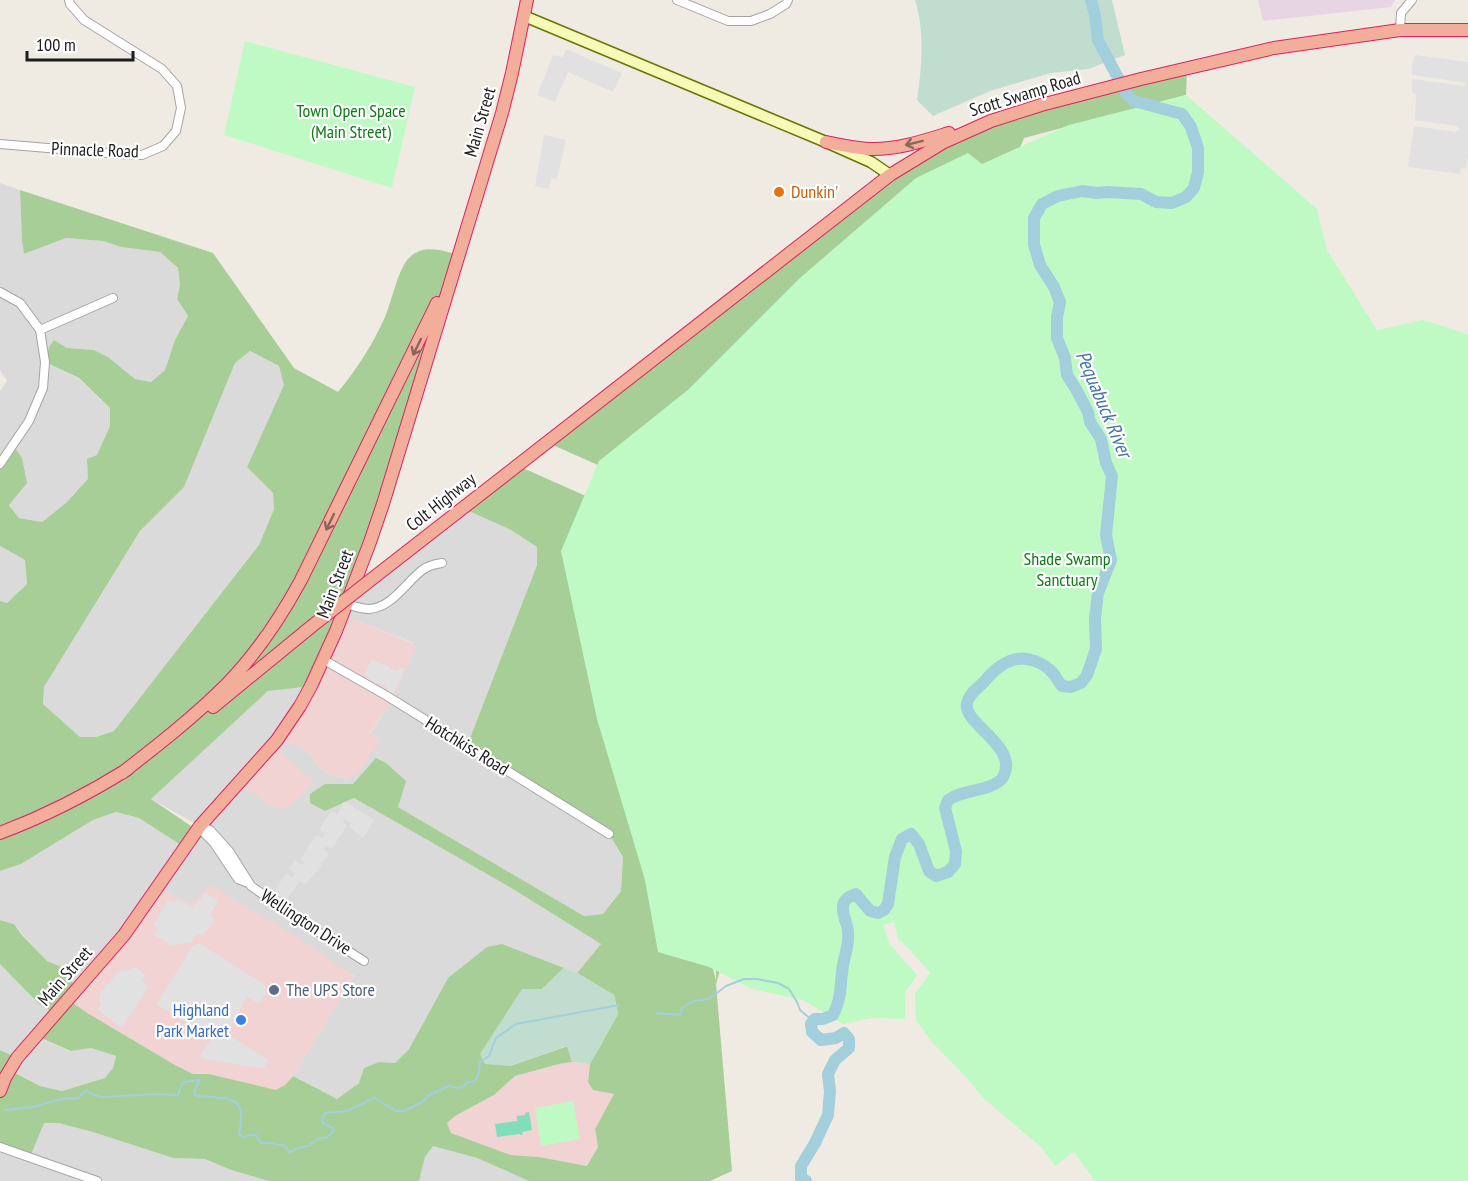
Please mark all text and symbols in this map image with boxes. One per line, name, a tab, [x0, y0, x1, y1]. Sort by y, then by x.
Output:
scale bar	[27, 24, 134, 62]
text: 100 m	[36, 33, 76, 56]
street label: Scott Swamp Road	[967, 66, 1083, 121]
street label: Main Street	[459, 84, 500, 159]
park label: Town Open Space (Main Street)	[296, 99, 406, 143]
street label: Pinnacle Road	[51, 136, 139, 163]
one-way arrow	[905, 138, 924, 150]
place label: Dunkin'	[791, 180, 838, 203]
marker: Dunkin'	[772, 185, 786, 199]
one-way arrow	[410, 337, 422, 355]
water label: Pequabuck River	[1070, 347, 1139, 464]
street label: Colt Highway	[401, 467, 480, 536]
one-way arrow	[324, 512, 335, 530]
street label: Main Street	[311, 546, 358, 621]
park label: Shade Swamp Sanctuary	[1024, 547, 1111, 591]
street label: Hotchkiss Road	[421, 711, 513, 780]
street label: Wellington Drive	[256, 884, 356, 960]
street label: Main Street	[32, 941, 97, 1010]
place label: The UPS Store	[286, 978, 375, 1001]
marker: The UPS Store	[267, 983, 281, 997]
place label: Highland Park Market	[156, 998, 229, 1042]
marker: Highland Park Market	[234, 1013, 248, 1027]

